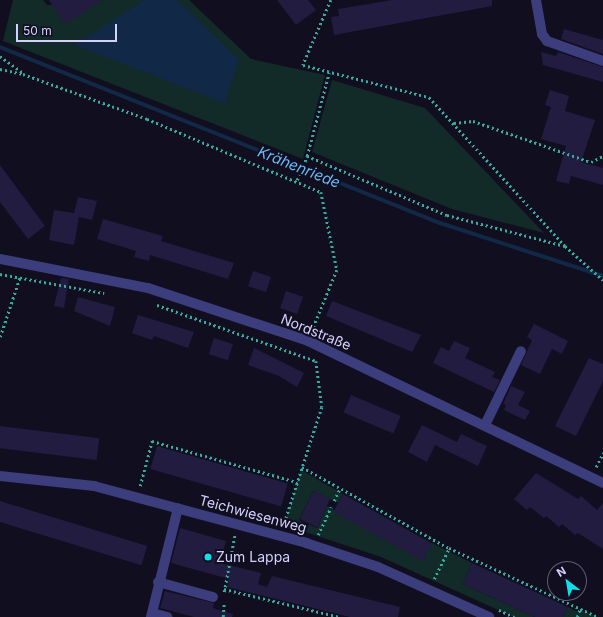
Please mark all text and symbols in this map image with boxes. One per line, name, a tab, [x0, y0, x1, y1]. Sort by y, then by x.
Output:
scale bar	[18, 16, 119, 42]
text: 50 m	[23, 23, 52, 38]
water label: Krähenriede	[255, 142, 343, 192]
street label: Nordstraße	[278, 310, 354, 354]
street label: Teichwiesenweg	[197, 492, 309, 536]
place label: Zum Lappa	[216, 549, 290, 565]
marker: Zum Lappa	[203, 552, 213, 562]
north arrow	[547, 561, 587, 601]
text: N	[554, 563, 569, 580]

